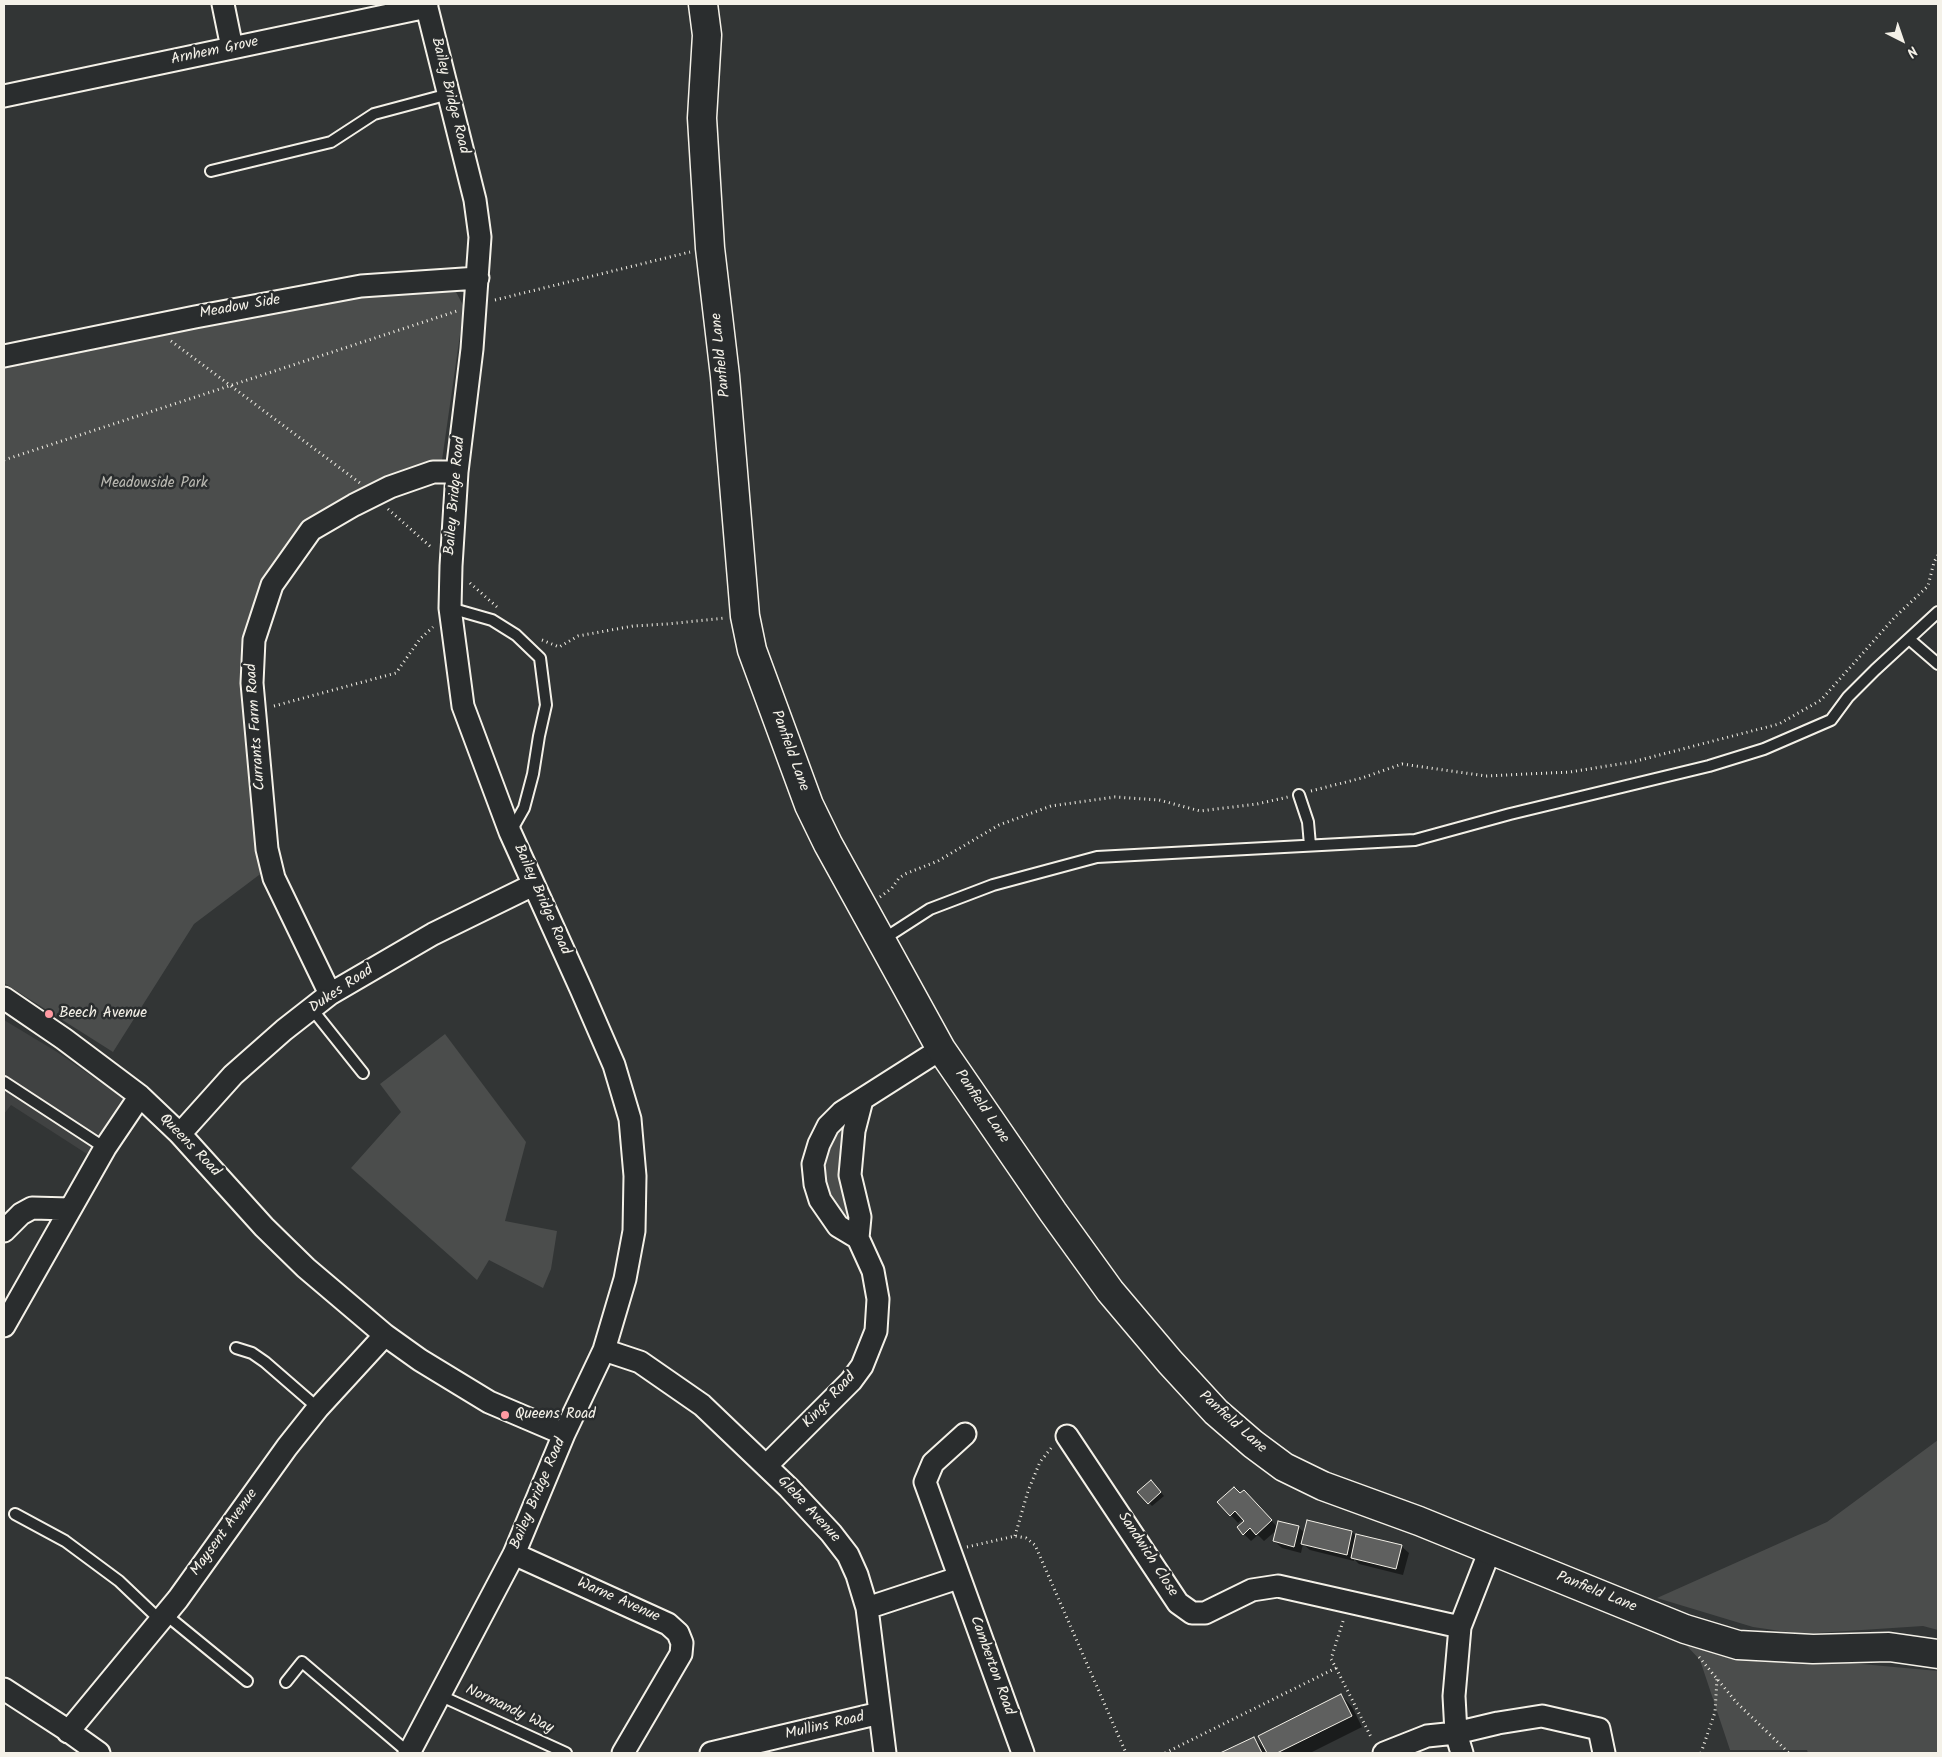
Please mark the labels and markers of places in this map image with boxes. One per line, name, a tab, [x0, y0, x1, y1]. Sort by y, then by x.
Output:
place label: Beech Avenue	[59, 1005, 147, 1023]
marker: Beech Avenue	[43, 1008, 55, 1020]
place label: Queens Road	[515, 1406, 596, 1424]
marker: Queens Road	[499, 1409, 511, 1421]

